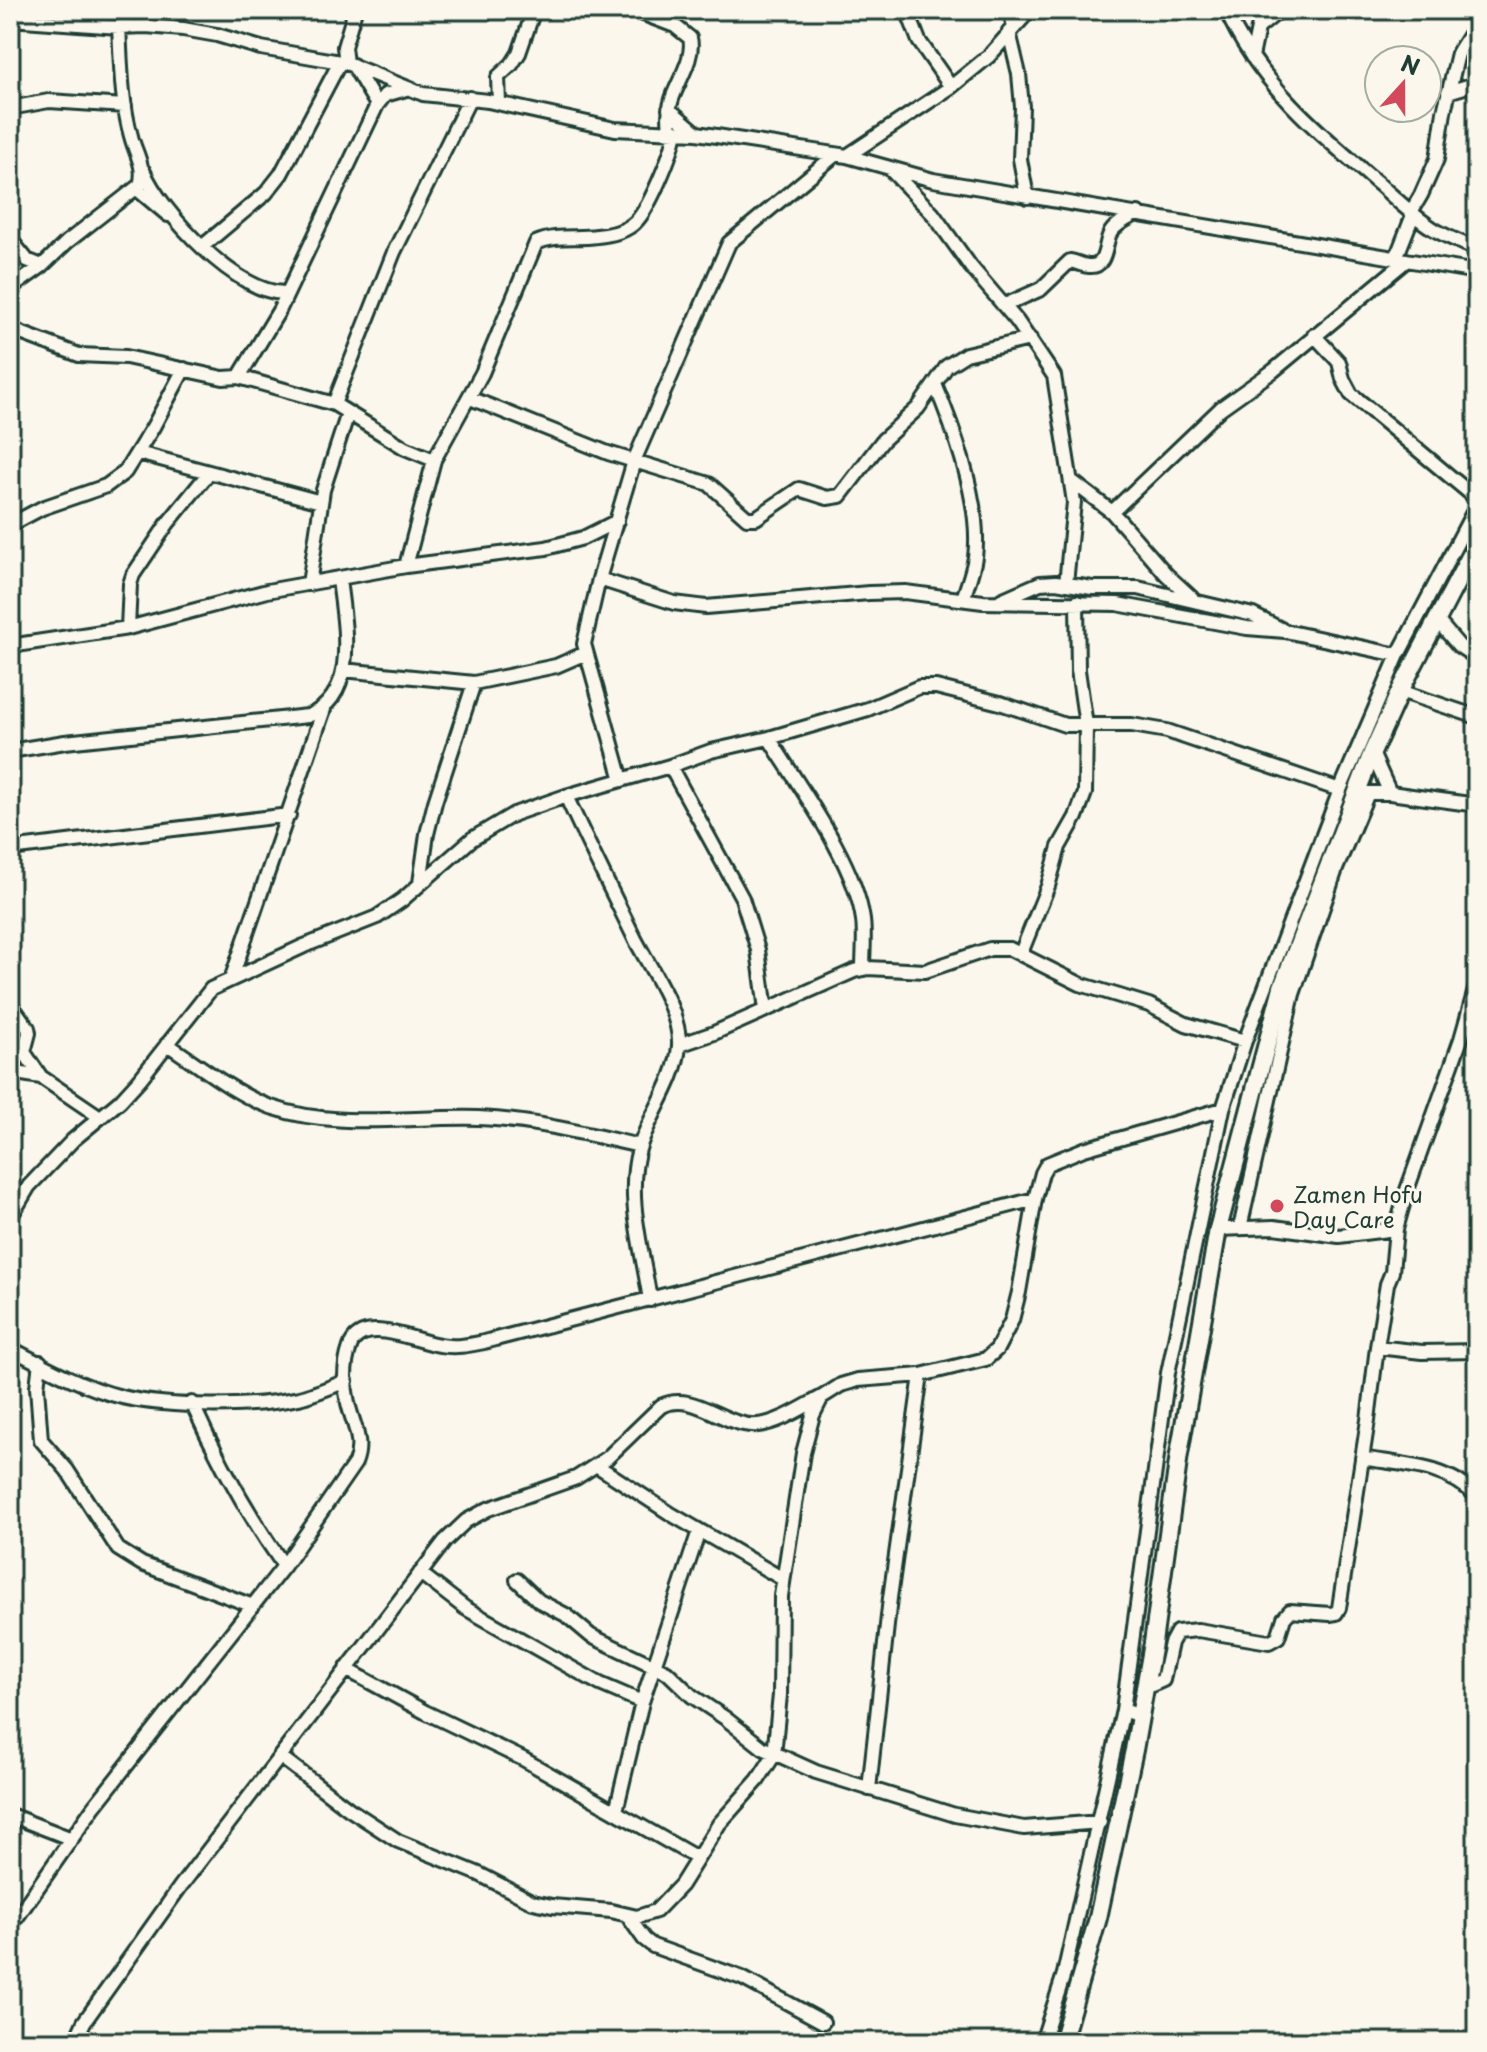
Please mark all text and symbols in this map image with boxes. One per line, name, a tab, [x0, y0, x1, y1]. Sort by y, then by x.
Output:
north arrow	[1363, 44, 1443, 124]
text: N	[1397, 45, 1425, 82]
place label: Zamen Hofu Day Care	[1293, 1177, 1423, 1235]
marker: Zamen Hofu Day Care	[1268, 1197, 1286, 1215]

